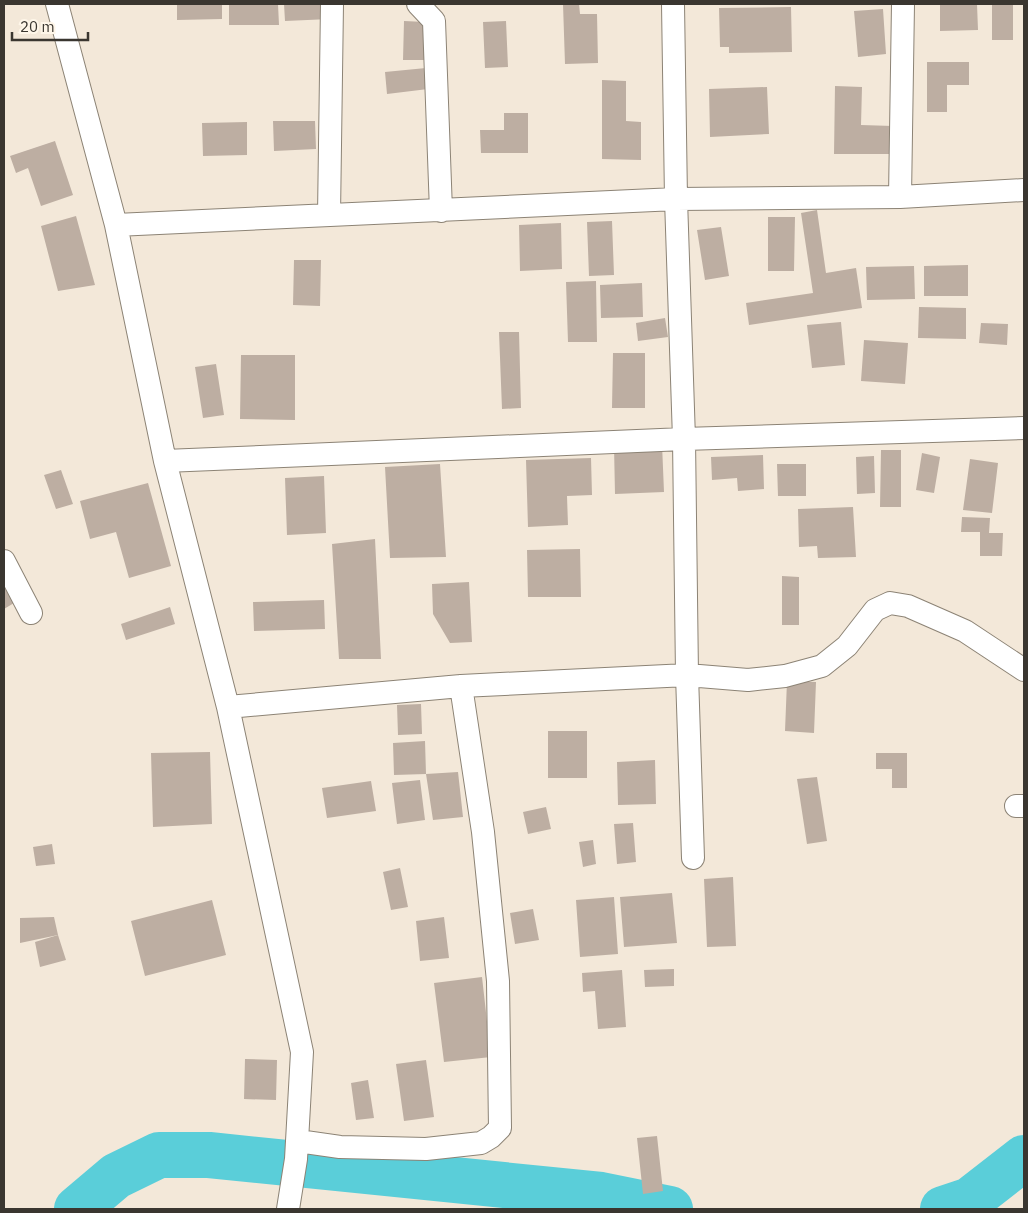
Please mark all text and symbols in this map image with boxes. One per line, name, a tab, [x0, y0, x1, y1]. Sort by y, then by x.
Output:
scale bar	[12, 10, 89, 42]
text: 20 m	[20, 17, 55, 36]

